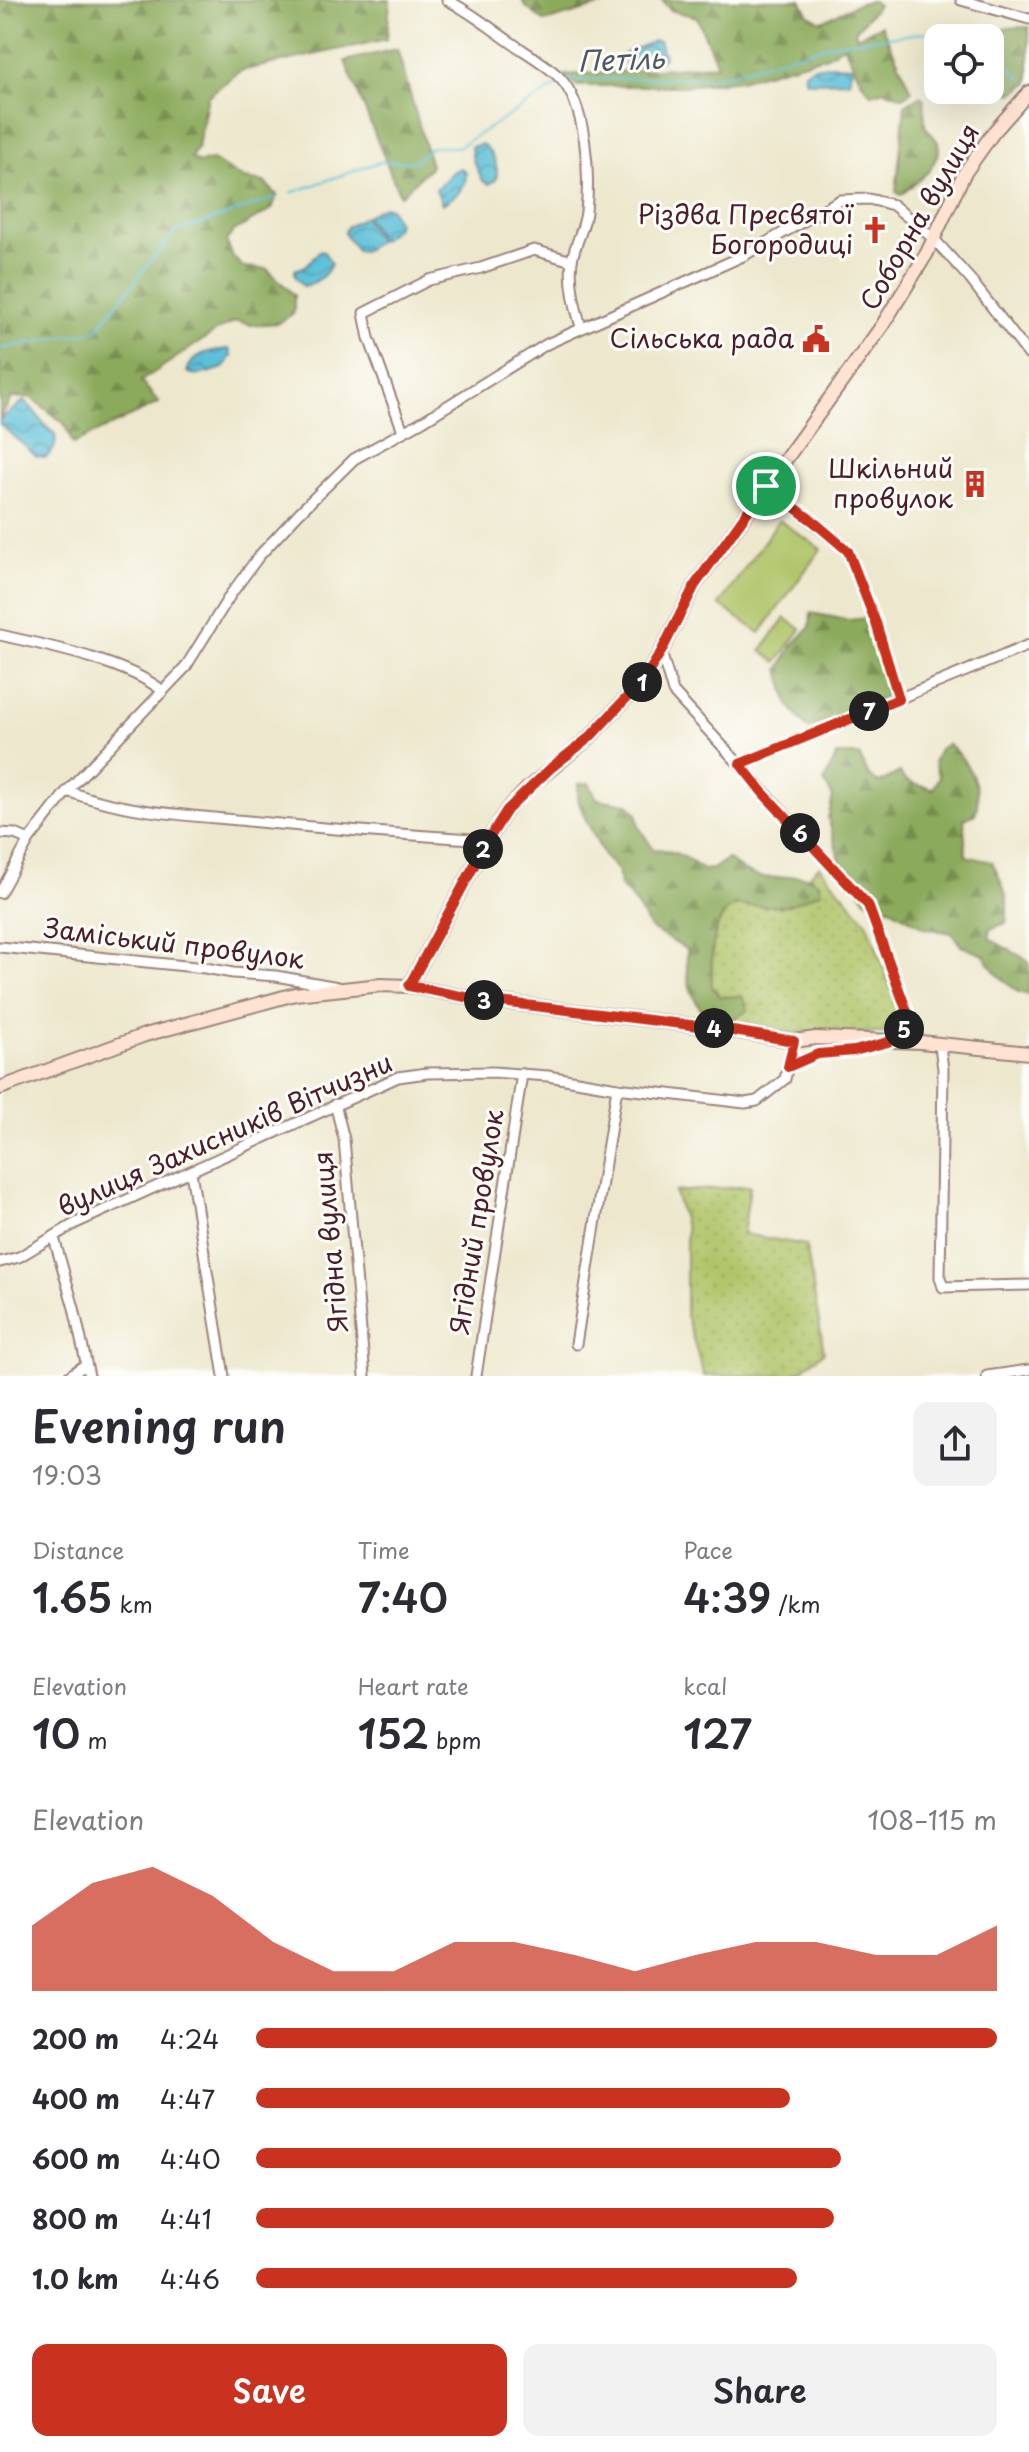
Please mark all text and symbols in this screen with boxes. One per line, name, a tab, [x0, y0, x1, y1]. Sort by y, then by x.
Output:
map controls	[924, 24, 1004, 104]
button: locate	[924, 24, 1004, 104]
water label: Петіль	[577, 35, 667, 81]
street label: Соборна вулиця	[849, 116, 988, 317]
place label: Різдва Пресвятої Богородиці	[638, 194, 855, 263]
church icon: Різдва Пресвятої Богородиці	[860, 215, 890, 245]
place label: Cільська рада	[609, 318, 795, 357]
public building icon: Cільська рада	[801, 324, 831, 354]
place label: Шкільний провулок	[828, 448, 954, 517]
pin	[732, 452, 800, 520]
icon: arrive	[744, 464, 788, 508]
building icon: Шкільний провулок	[960, 469, 990, 499]
pin: 1	[622, 662, 662, 702]
text: 1	[637, 665, 647, 698]
pin: 7	[849, 691, 889, 731]
text: 7	[863, 694, 875, 727]
pin: 6	[780, 813, 820, 853]
text: 6	[792, 816, 808, 849]
pin: 2	[463, 829, 503, 869]
text: 2	[475, 832, 491, 865]
street label: Заміський провулок	[42, 907, 307, 978]
pin: 3	[464, 980, 504, 1020]
text: 3	[477, 983, 491, 1016]
pin: 4	[694, 1008, 734, 1048]
pin: 5	[884, 1009, 924, 1049]
text: 4	[707, 1011, 721, 1044]
text: 5	[897, 1012, 911, 1045]
street label: вулиця Захисників Вітчизни	[51, 1042, 398, 1225]
street label: Ягідний провулок	[438, 1106, 513, 1337]
street label: Ягідна вулиця	[302, 1150, 357, 1334]
text: Evening run	[32, 1392, 286, 1458]
button: share	[913, 1402, 997, 1486]
text: 19:03	[32, 1455, 102, 1494]
text: Distance	[32, 1533, 124, 1566]
text: Time	[358, 1533, 410, 1566]
text: Pace	[683, 1533, 733, 1566]
text: 1.65	[32, 1566, 112, 1627]
text: 7:40	[358, 1566, 448, 1627]
text: 4:39	[683, 1566, 771, 1627]
text: km	[112, 1587, 153, 1620]
text: /km	[771, 1587, 821, 1620]
text: Elevation	[32, 1669, 127, 1702]
text: Heart rate	[358, 1669, 469, 1702]
text: kcal	[683, 1669, 727, 1702]
text: 10	[32, 1702, 80, 1763]
text: 152	[358, 1702, 429, 1763]
text: 127	[683, 1702, 752, 1763]
text: m	[80, 1723, 107, 1756]
text: bpm	[429, 1723, 482, 1756]
text: Elevation	[32, 1800, 144, 1839]
text: 108–115 m	[867, 1800, 997, 1839]
text: 200 m	[32, 2019, 119, 2058]
text: 4:24	[160, 2019, 220, 2058]
text: 400 m	[32, 2079, 120, 2118]
text: 4:47	[160, 2079, 215, 2118]
text: 600 m	[32, 2139, 120, 2178]
text: 4:40	[160, 2139, 221, 2178]
text: 800 m	[32, 2199, 119, 2238]
text: 4:41	[160, 2199, 212, 2238]
text: 1.0 km	[32, 2259, 119, 2298]
text: 4:46	[160, 2259, 220, 2298]
button: Save	[32, 2344, 507, 2436]
button: Share	[523, 2344, 997, 2436]

